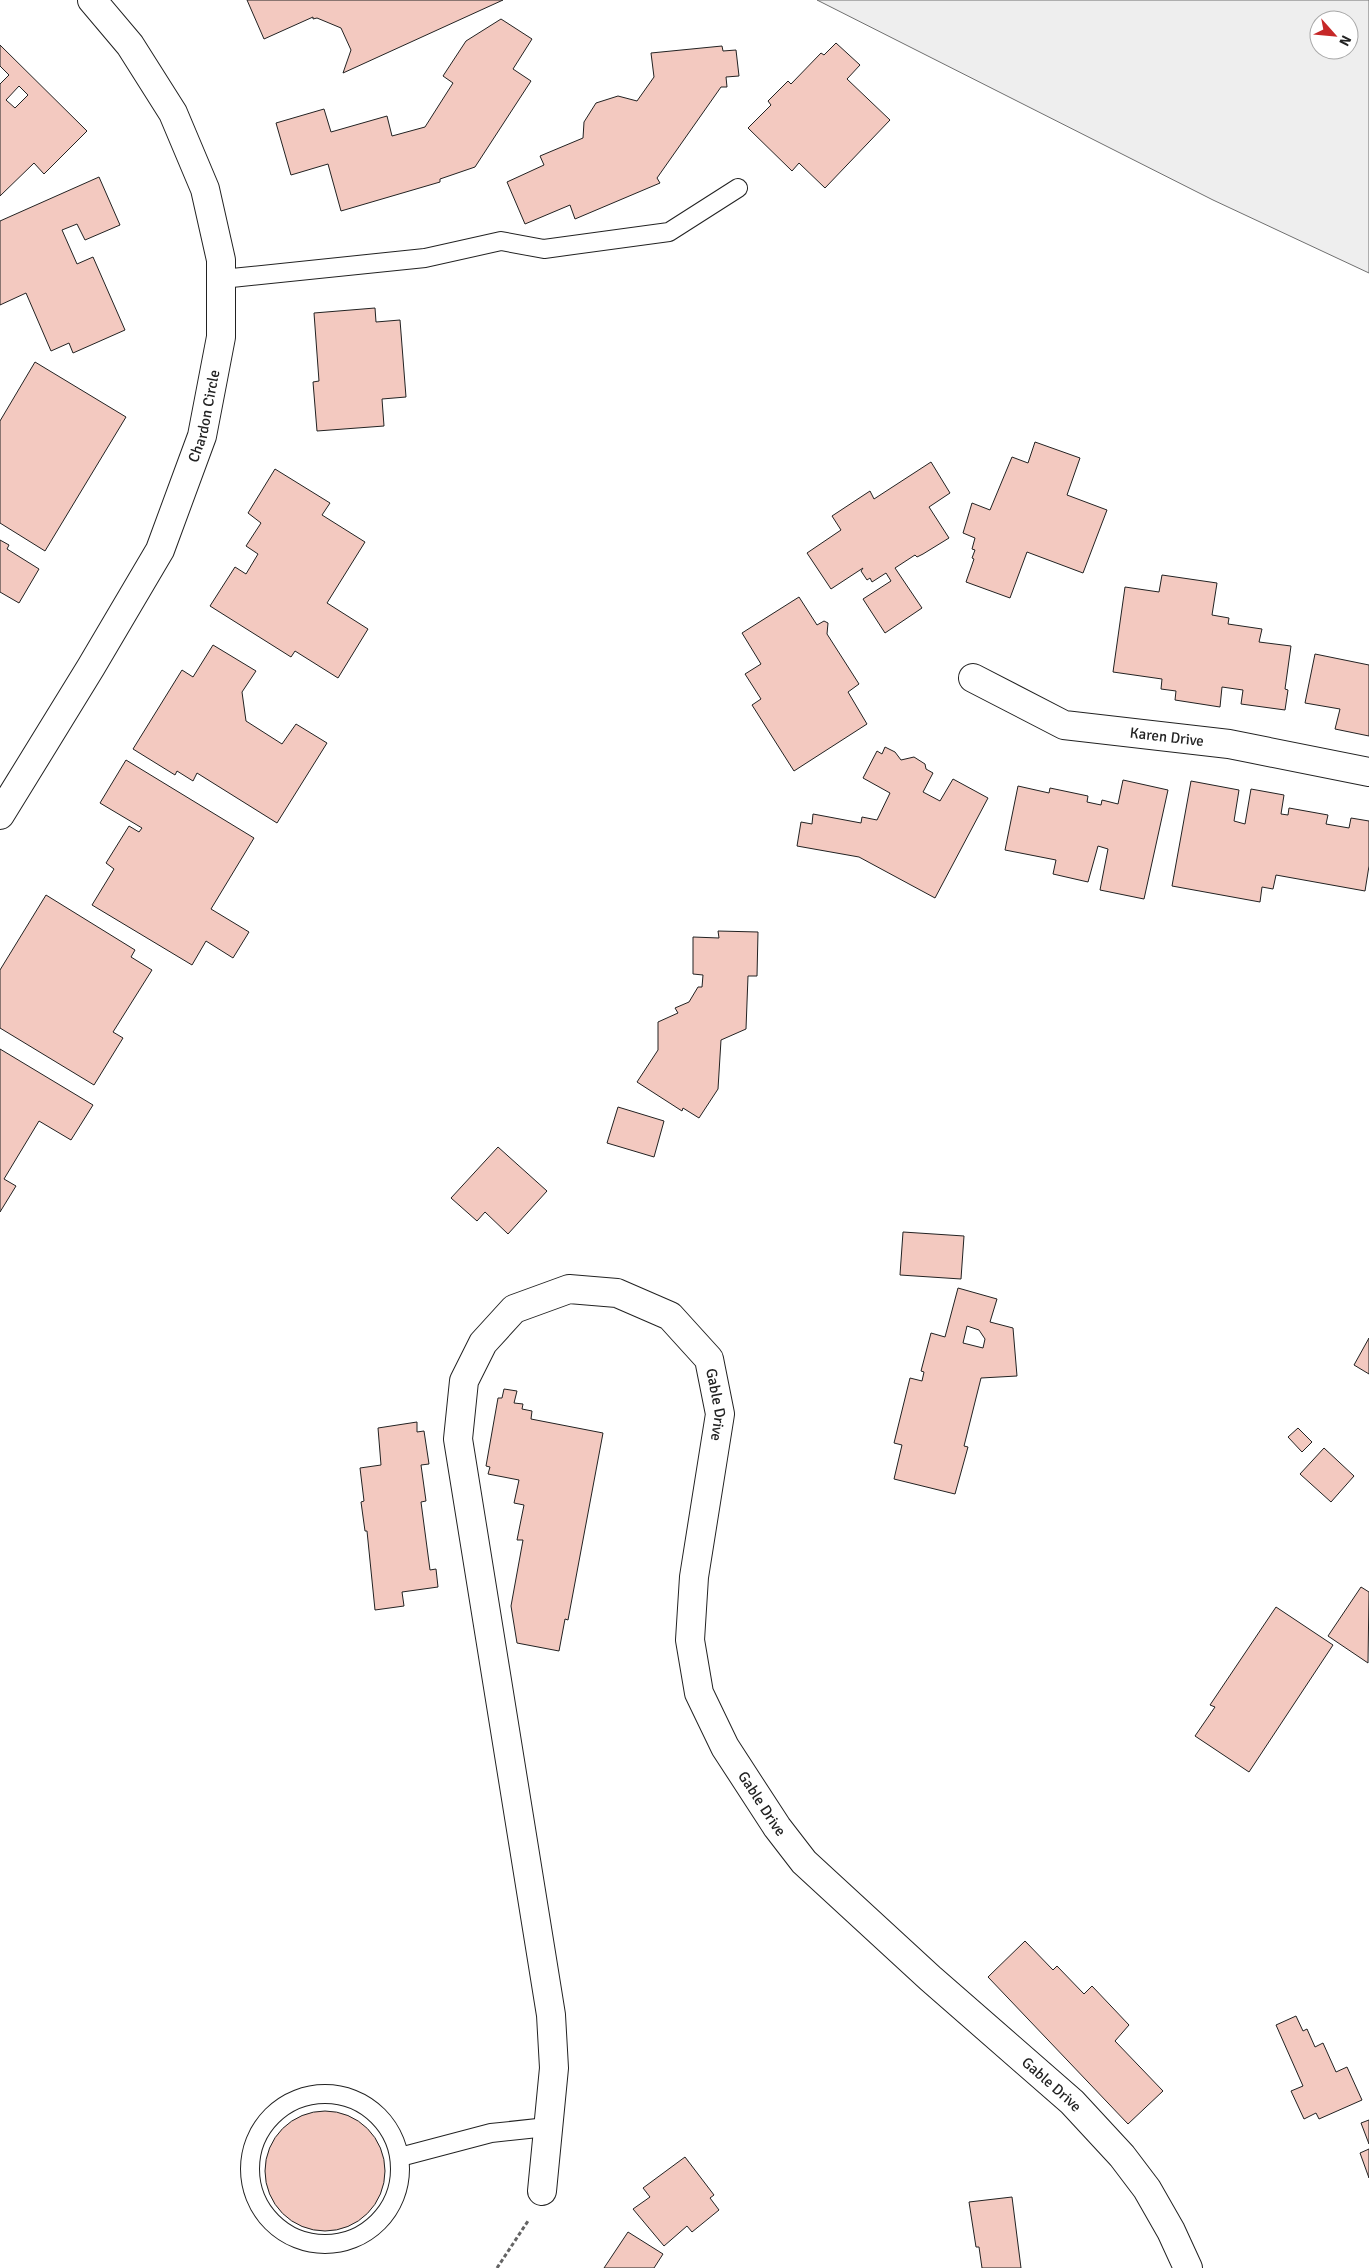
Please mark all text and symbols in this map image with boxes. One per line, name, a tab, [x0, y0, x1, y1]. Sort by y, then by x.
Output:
north arrow	[1309, 10, 1359, 60]
text: N	[1335, 32, 1355, 49]
street label: Chardon Circle	[184, 368, 224, 465]
street label: Karen Drive	[1129, 724, 1205, 750]
street label: Gable Drive	[702, 1367, 730, 1442]
street label: Gable Drive	[734, 1768, 790, 1840]
street label: Gable Drive	[1018, 2053, 1085, 2116]

